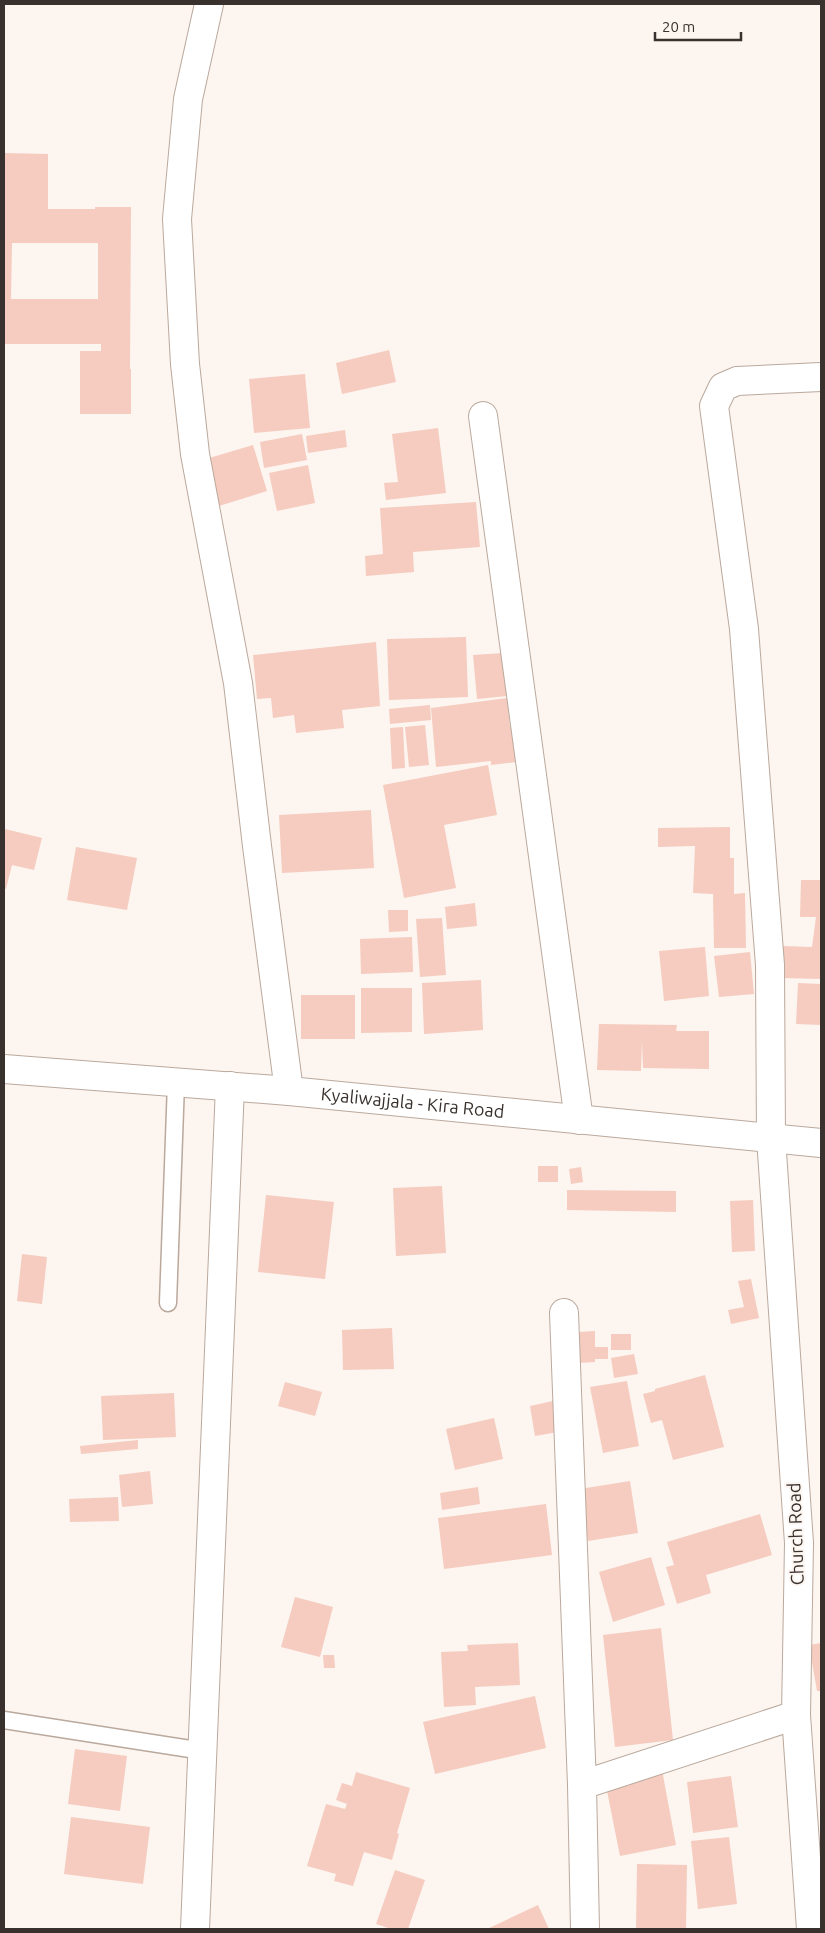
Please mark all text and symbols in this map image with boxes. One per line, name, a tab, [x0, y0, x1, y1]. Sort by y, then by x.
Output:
scale bar	[655, 10, 741, 42]
text: 20 m	[662, 18, 695, 35]
street label: Kyaliwajjala - Kira Road	[320, 1083, 505, 1121]
street label: Church Road	[783, 1482, 807, 1586]

